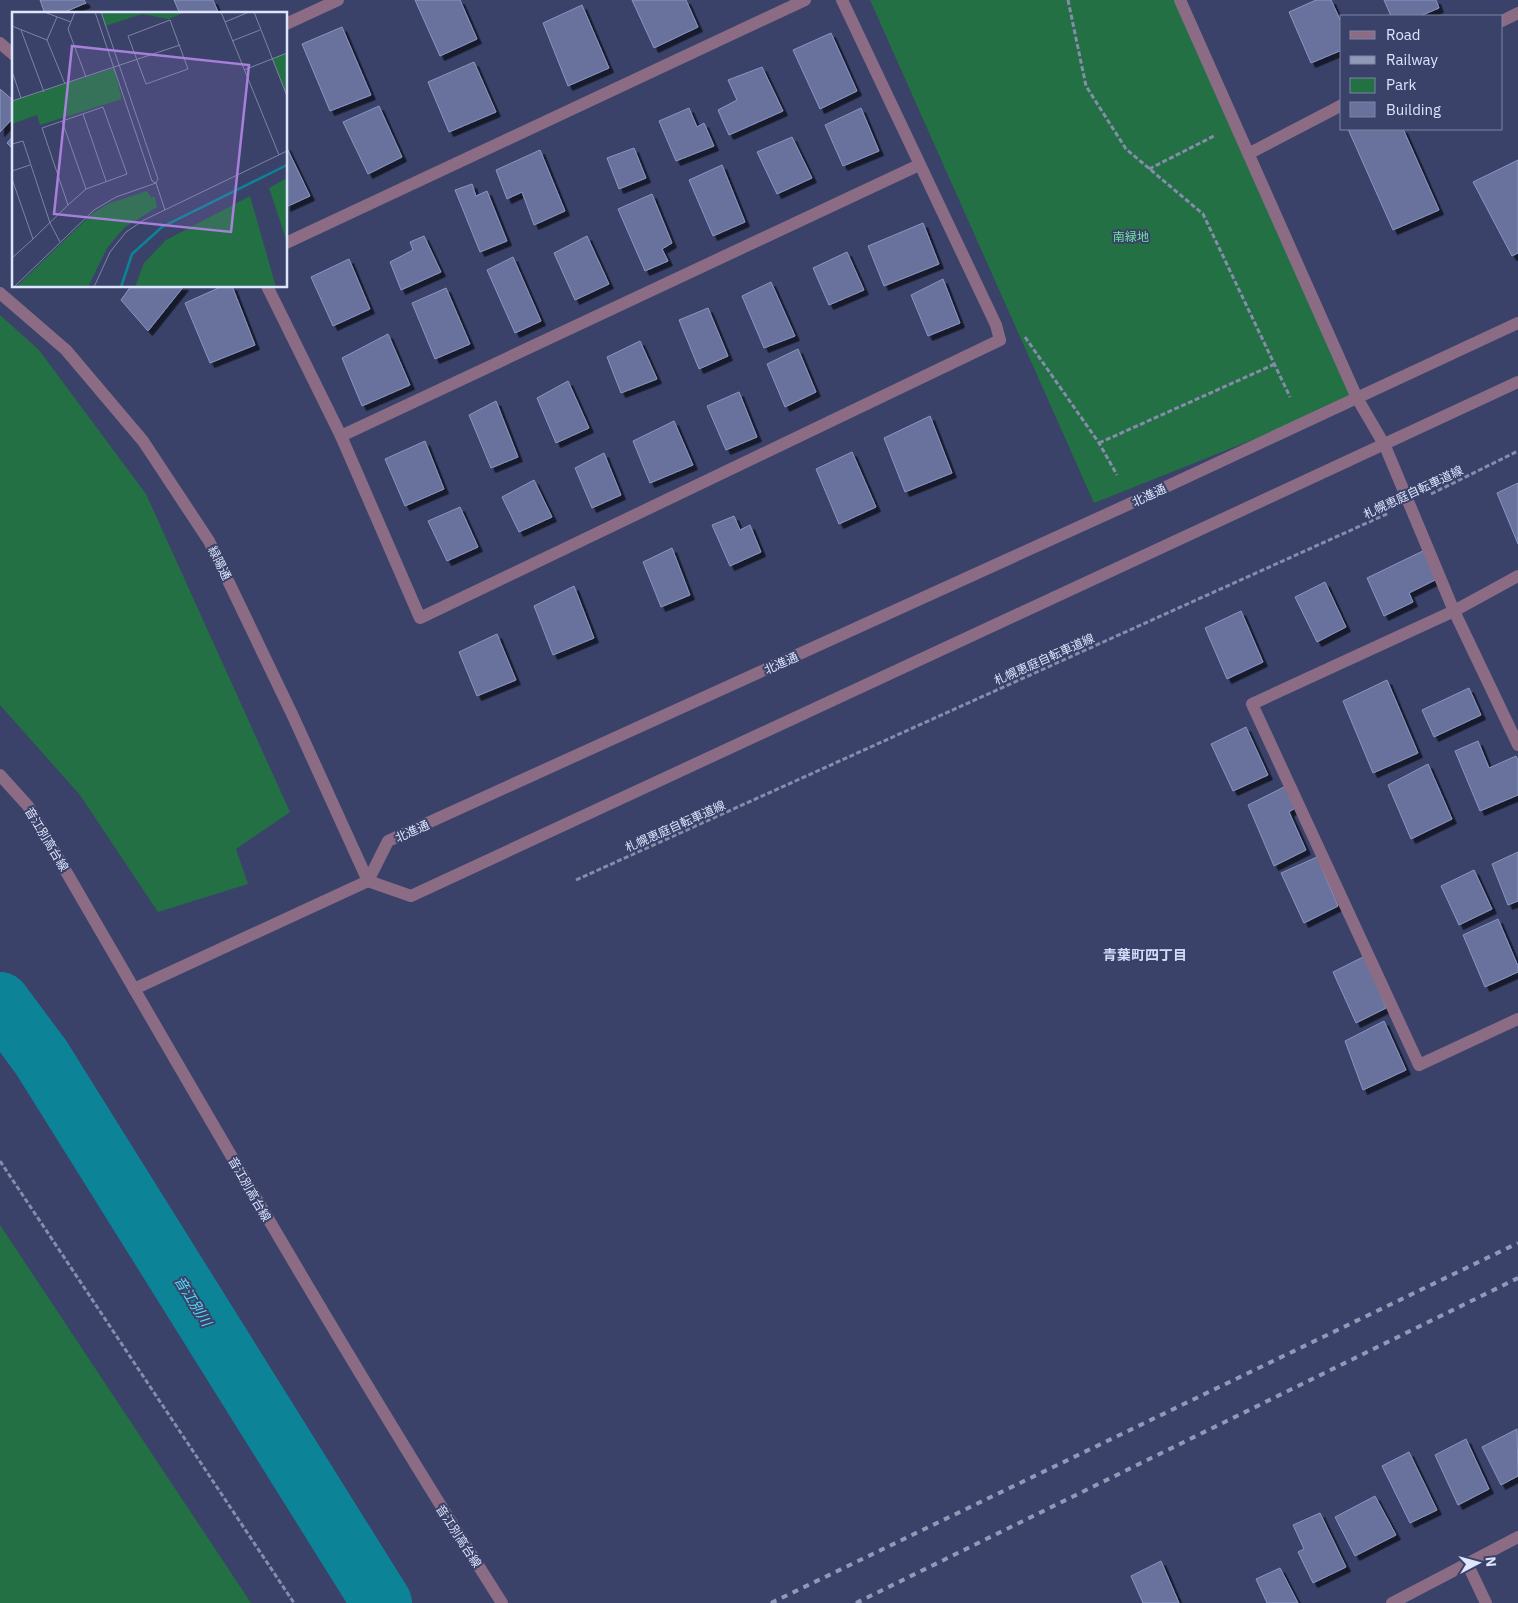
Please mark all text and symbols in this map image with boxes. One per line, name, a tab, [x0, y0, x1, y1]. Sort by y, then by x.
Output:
inset map	[12, 12, 288, 288]
legend	[1340, 15, 1503, 130]
text: Road	[1386, 25, 1421, 44]
text: Railway	[1386, 50, 1439, 69]
text: Park	[1386, 75, 1416, 94]
text: Building	[1386, 100, 1441, 119]
park label: 南緑地	[1113, 229, 1149, 244]
street label: 札幌恵庭自転車道線	[1361, 462, 1465, 522]
street label: 北進通	[1130, 481, 1168, 509]
street label: 緑陽通	[205, 544, 235, 582]
street label: 札幌恵庭自転車道線	[992, 630, 1096, 688]
street label: 北進通	[761, 649, 801, 677]
street label: 札幌恵庭自転車道線	[623, 797, 727, 855]
street label: 音江別高台線	[22, 804, 72, 874]
street label: 北進通	[392, 817, 432, 845]
district label: 青葉町四丁目	[1103, 946, 1187, 964]
street label: 音江別高台線	[226, 1154, 274, 1224]
water label: 音江別川	[171, 1272, 217, 1331]
street label: 音江別高台線	[433, 1502, 485, 1570]
north arrow	[1453, 1538, 1503, 1588]
text: N	[1481, 1556, 1500, 1568]

